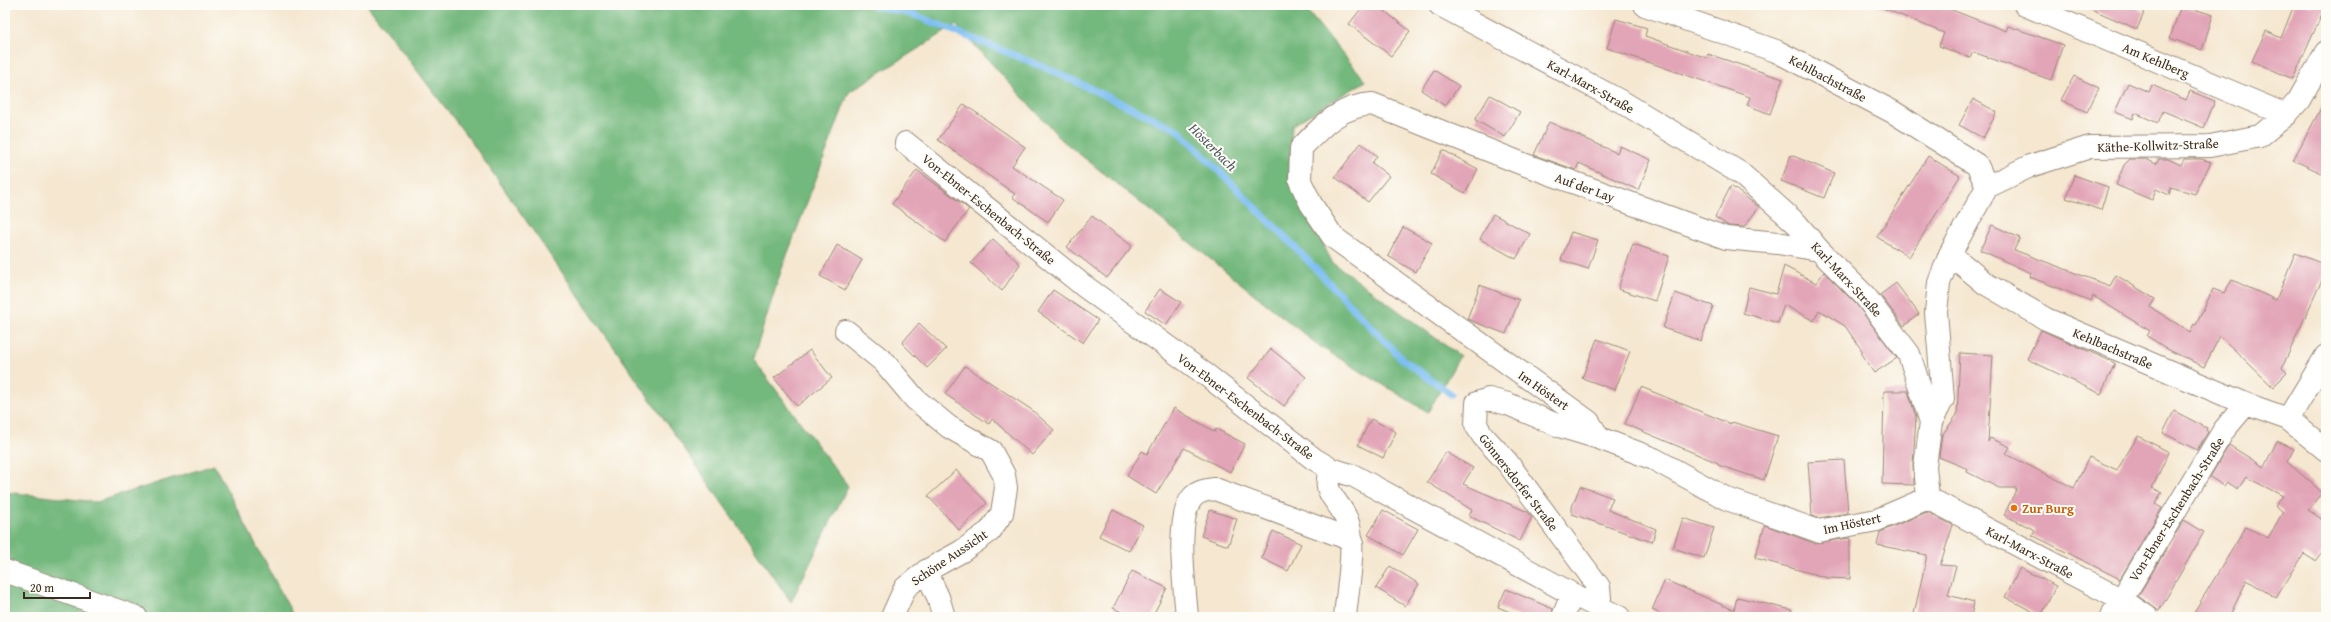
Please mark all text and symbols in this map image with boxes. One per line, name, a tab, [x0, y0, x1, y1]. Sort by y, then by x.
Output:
street label: Am Kehlberg	[2120, 38, 2193, 83]
street label: Kehlbachstraße	[1786, 50, 1870, 107]
street label: Karl-Marx-Straße	[1544, 55, 1638, 118]
water label: Hösterbach	[1184, 118, 1241, 175]
street label: Käthe-Kollwitz-Straße	[2097, 134, 2219, 157]
street label: Von-Ebner-Eschenbach-Straße	[918, 149, 1060, 269]
street label: Auf der Lay	[1552, 168, 1618, 207]
street label: Karl-Marx-Straße	[1807, 238, 1887, 321]
street label: Kehlbachstraße	[2070, 323, 2156, 374]
street label: Von-Ebner-Eschenbach-Straße	[1173, 349, 1318, 464]
street label: Im Höstert	[1514, 366, 1573, 415]
street label: Gönnersdorfer Straße	[1474, 430, 1563, 535]
street label: Von-Ebner-Eschenbach-Straße	[2124, 433, 2229, 585]
place label: Zur Burg	[2022, 499, 2074, 518]
marker: Zur Burg	[2009, 503, 2019, 513]
street label: Im Höstert	[1821, 508, 1883, 539]
street label: Karl-Marx-Straße	[1983, 521, 2077, 584]
street label: Schöne Aussicht	[907, 525, 992, 590]
scale bar	[24, 574, 90, 600]
text: 20 m	[30, 579, 54, 596]

